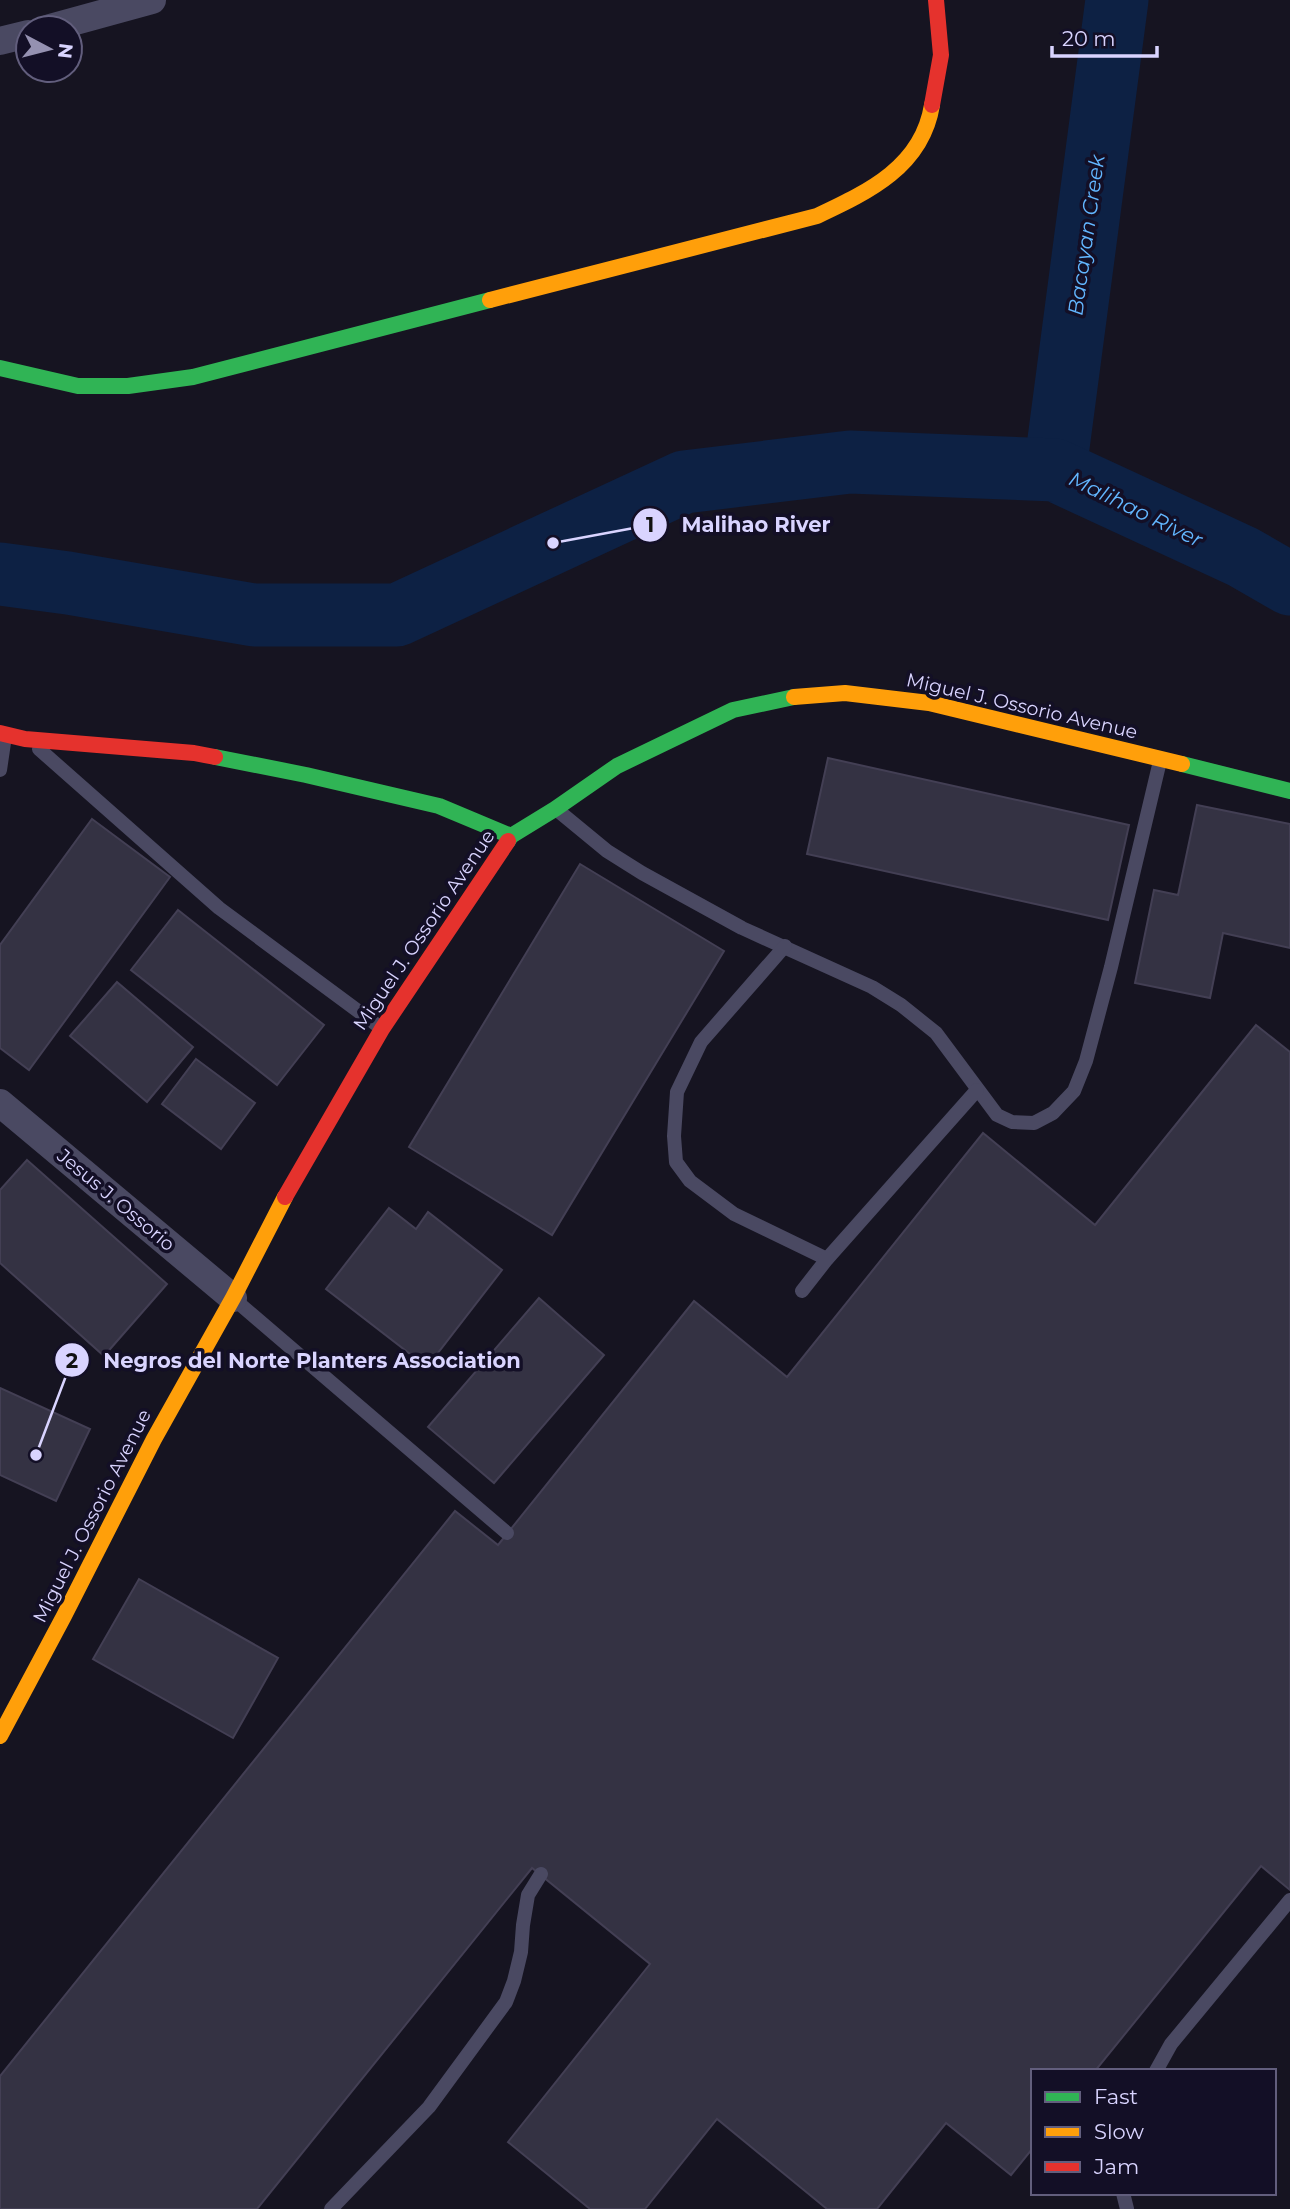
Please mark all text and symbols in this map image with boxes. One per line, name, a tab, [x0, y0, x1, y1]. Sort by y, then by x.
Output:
north arrow	[14, 14, 84, 84]
scale bar	[1052, 14, 1157, 58]
text: 20 m	[1062, 26, 1116, 51]
text: N	[53, 42, 78, 60]
water label: Bacayan Creek	[1062, 152, 1110, 317]
water label: Malihao River	[1065, 466, 1207, 552]
callout: Malihao River	[632, 504, 845, 546]
text: 1	[646, 512, 654, 537]
text: Malihao River	[681, 512, 831, 537]
street label: Miguel J. Ossorio Avenue	[904, 668, 1140, 744]
street label: Miguel J. Ossorio Avenue	[348, 826, 500, 1034]
street label: Jesus J. Ossorio	[52, 1143, 180, 1256]
callout: Negros del Norte Planters Association	[54, 1339, 535, 1381]
text: 2	[66, 1348, 78, 1373]
text: Negros del Norte Planters Association	[103, 1348, 521, 1373]
street label: Miguel J. Ossorio Avenue	[28, 1405, 156, 1627]
legend	[1031, 2069, 1276, 2195]
text: Fast	[1094, 2084, 1138, 2109]
text: Slow	[1094, 2119, 1144, 2144]
text: Jam	[1093, 2154, 1139, 2179]

